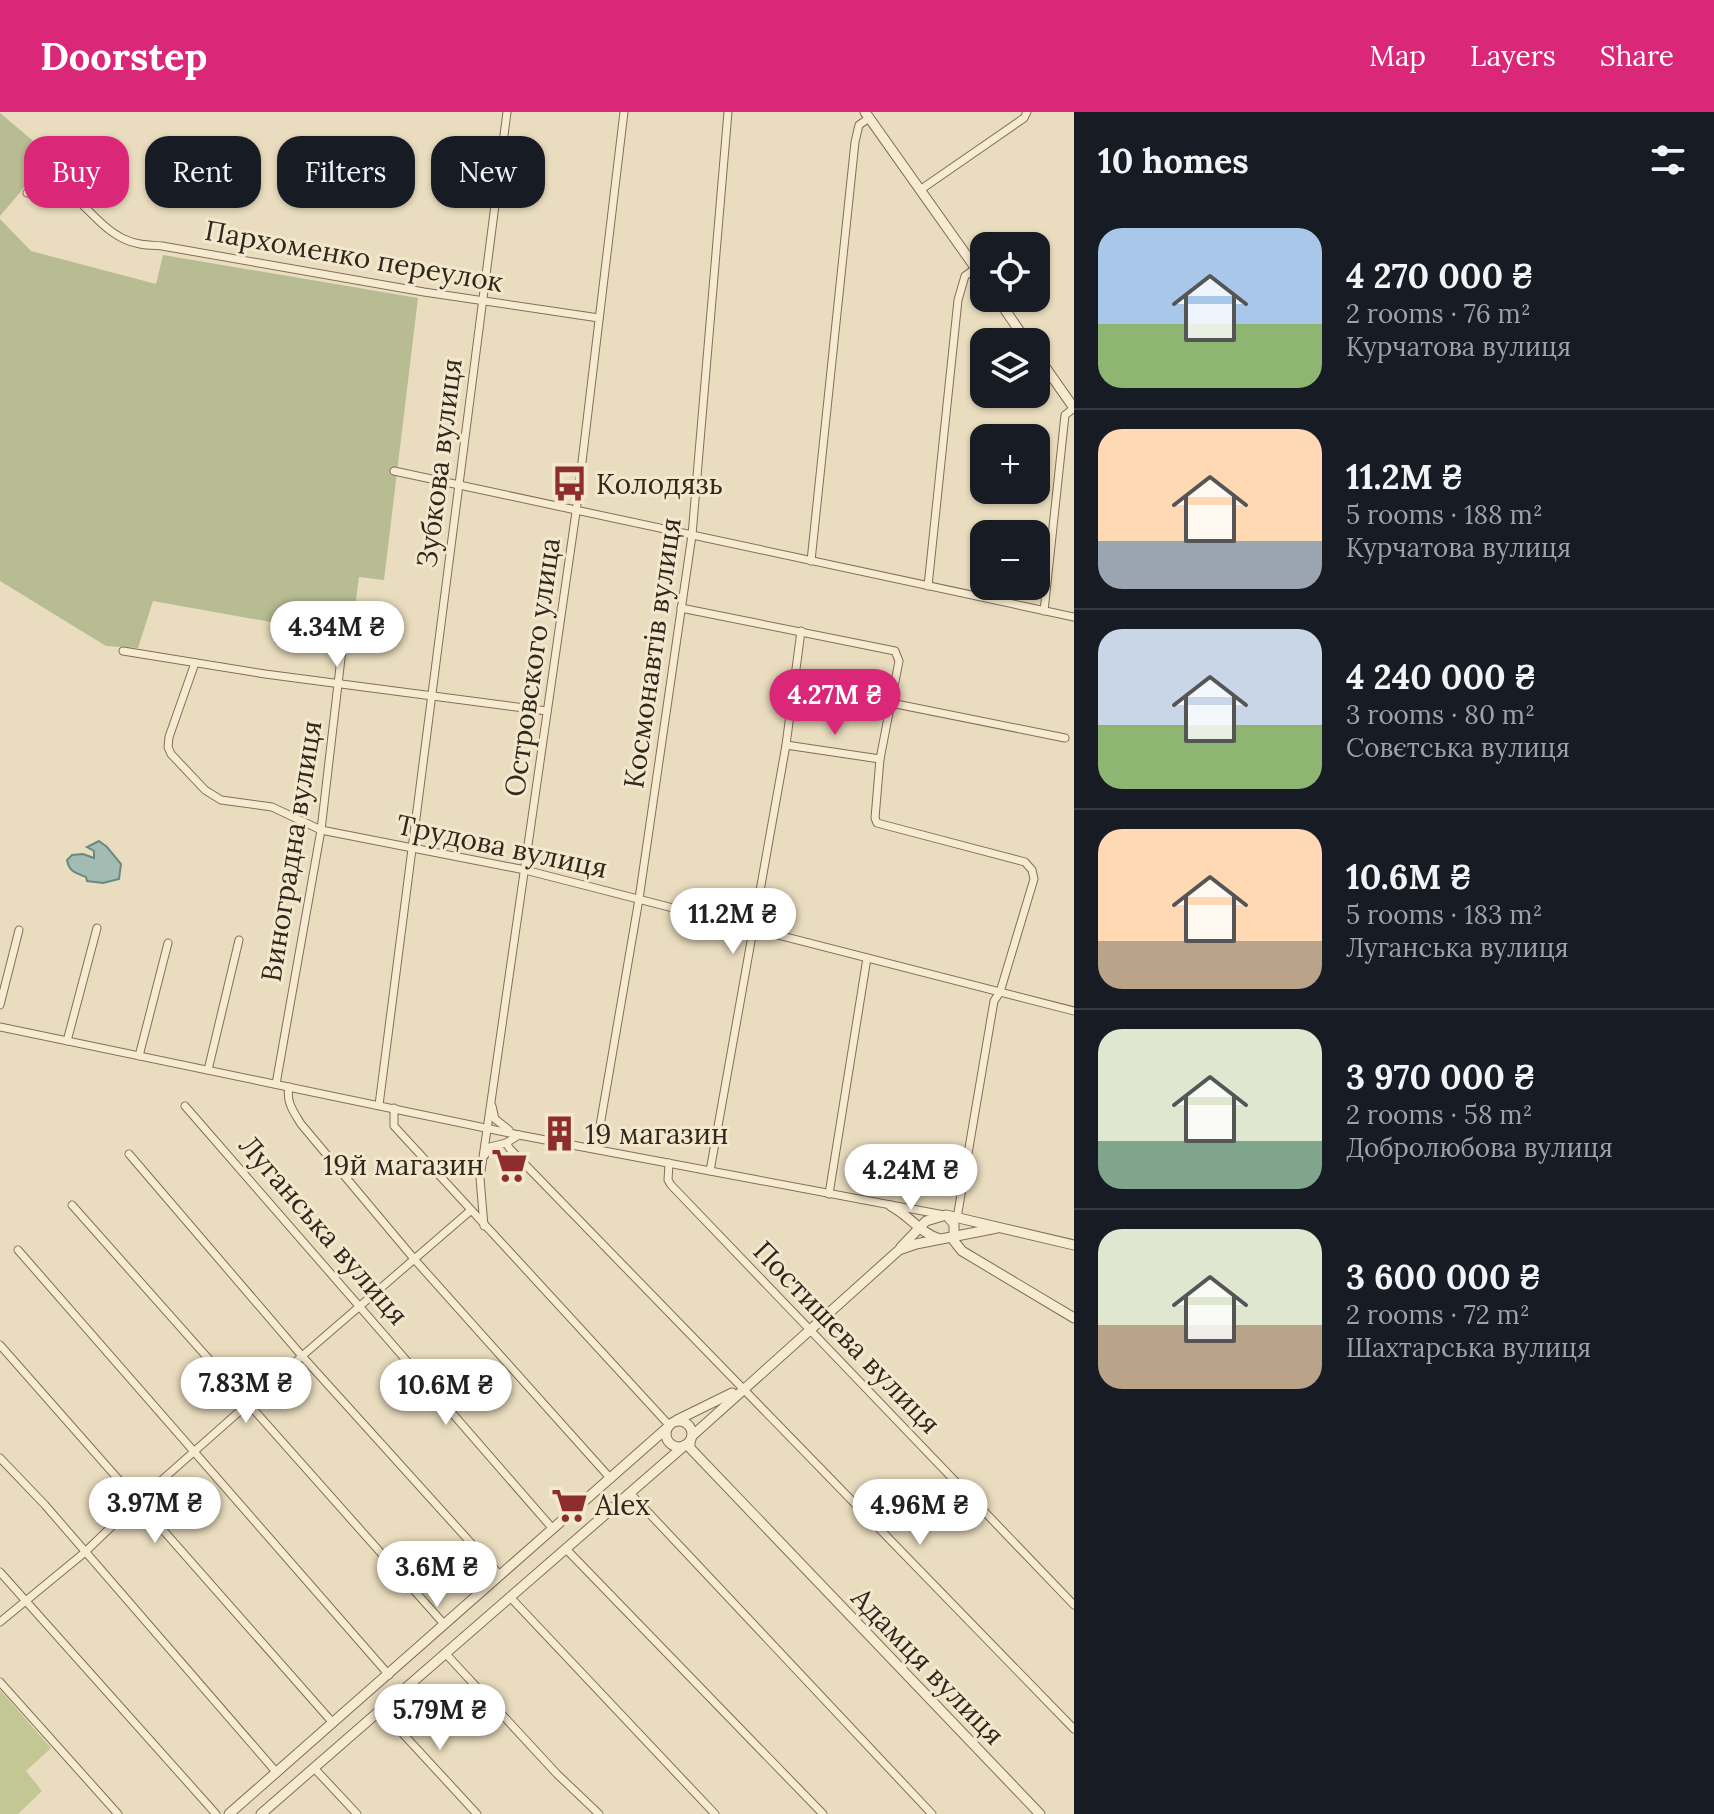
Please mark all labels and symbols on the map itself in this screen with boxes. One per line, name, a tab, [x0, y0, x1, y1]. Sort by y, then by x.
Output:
street label: Пархоменко переулок	[202, 212, 506, 300]
street label: Зубкова вулиця	[408, 356, 470, 570]
bus stop icon: Колодязь	[551, 465, 589, 503]
place label: Колодязь	[596, 466, 723, 502]
street label: Космонавтів вулиця	[615, 515, 689, 791]
street label: Островского улица	[496, 535, 568, 799]
pin: 4.34M ₴	[263, 601, 411, 669]
pin: 4.27M ₴	[761, 669, 909, 737]
street label: Виноградна вулиця	[253, 718, 329, 984]
street label: Трудова вулиця	[393, 806, 611, 886]
pin: 11.2M ₴	[659, 888, 807, 956]
building icon: 19 магазин	[540, 1115, 578, 1153]
place label: 19 магазин	[585, 1116, 728, 1152]
street label: Луганська вулиця	[232, 1128, 416, 1332]
pin: 4.24M ₴	[837, 1144, 985, 1212]
supermarket icon: 19й магазин	[491, 1146, 529, 1184]
place label: 19й магазин	[323, 1147, 484, 1183]
street label: Постишева вулиця	[746, 1233, 948, 1441]
pin: 7.83M ₴	[172, 1357, 320, 1425]
pin: 10.6M ₴	[372, 1359, 520, 1427]
pin: 3.97M ₴	[81, 1477, 229, 1545]
pin: 4.96M ₴	[846, 1479, 994, 1547]
supermarket icon: Alex	[550, 1486, 588, 1524]
place label: Alex	[594, 1487, 650, 1523]
pin: 3.6M ₴	[372, 1541, 502, 1609]
street label: Адамця вулиця	[843, 1579, 1012, 1752]
pin: 5.79M ₴	[366, 1684, 514, 1752]

